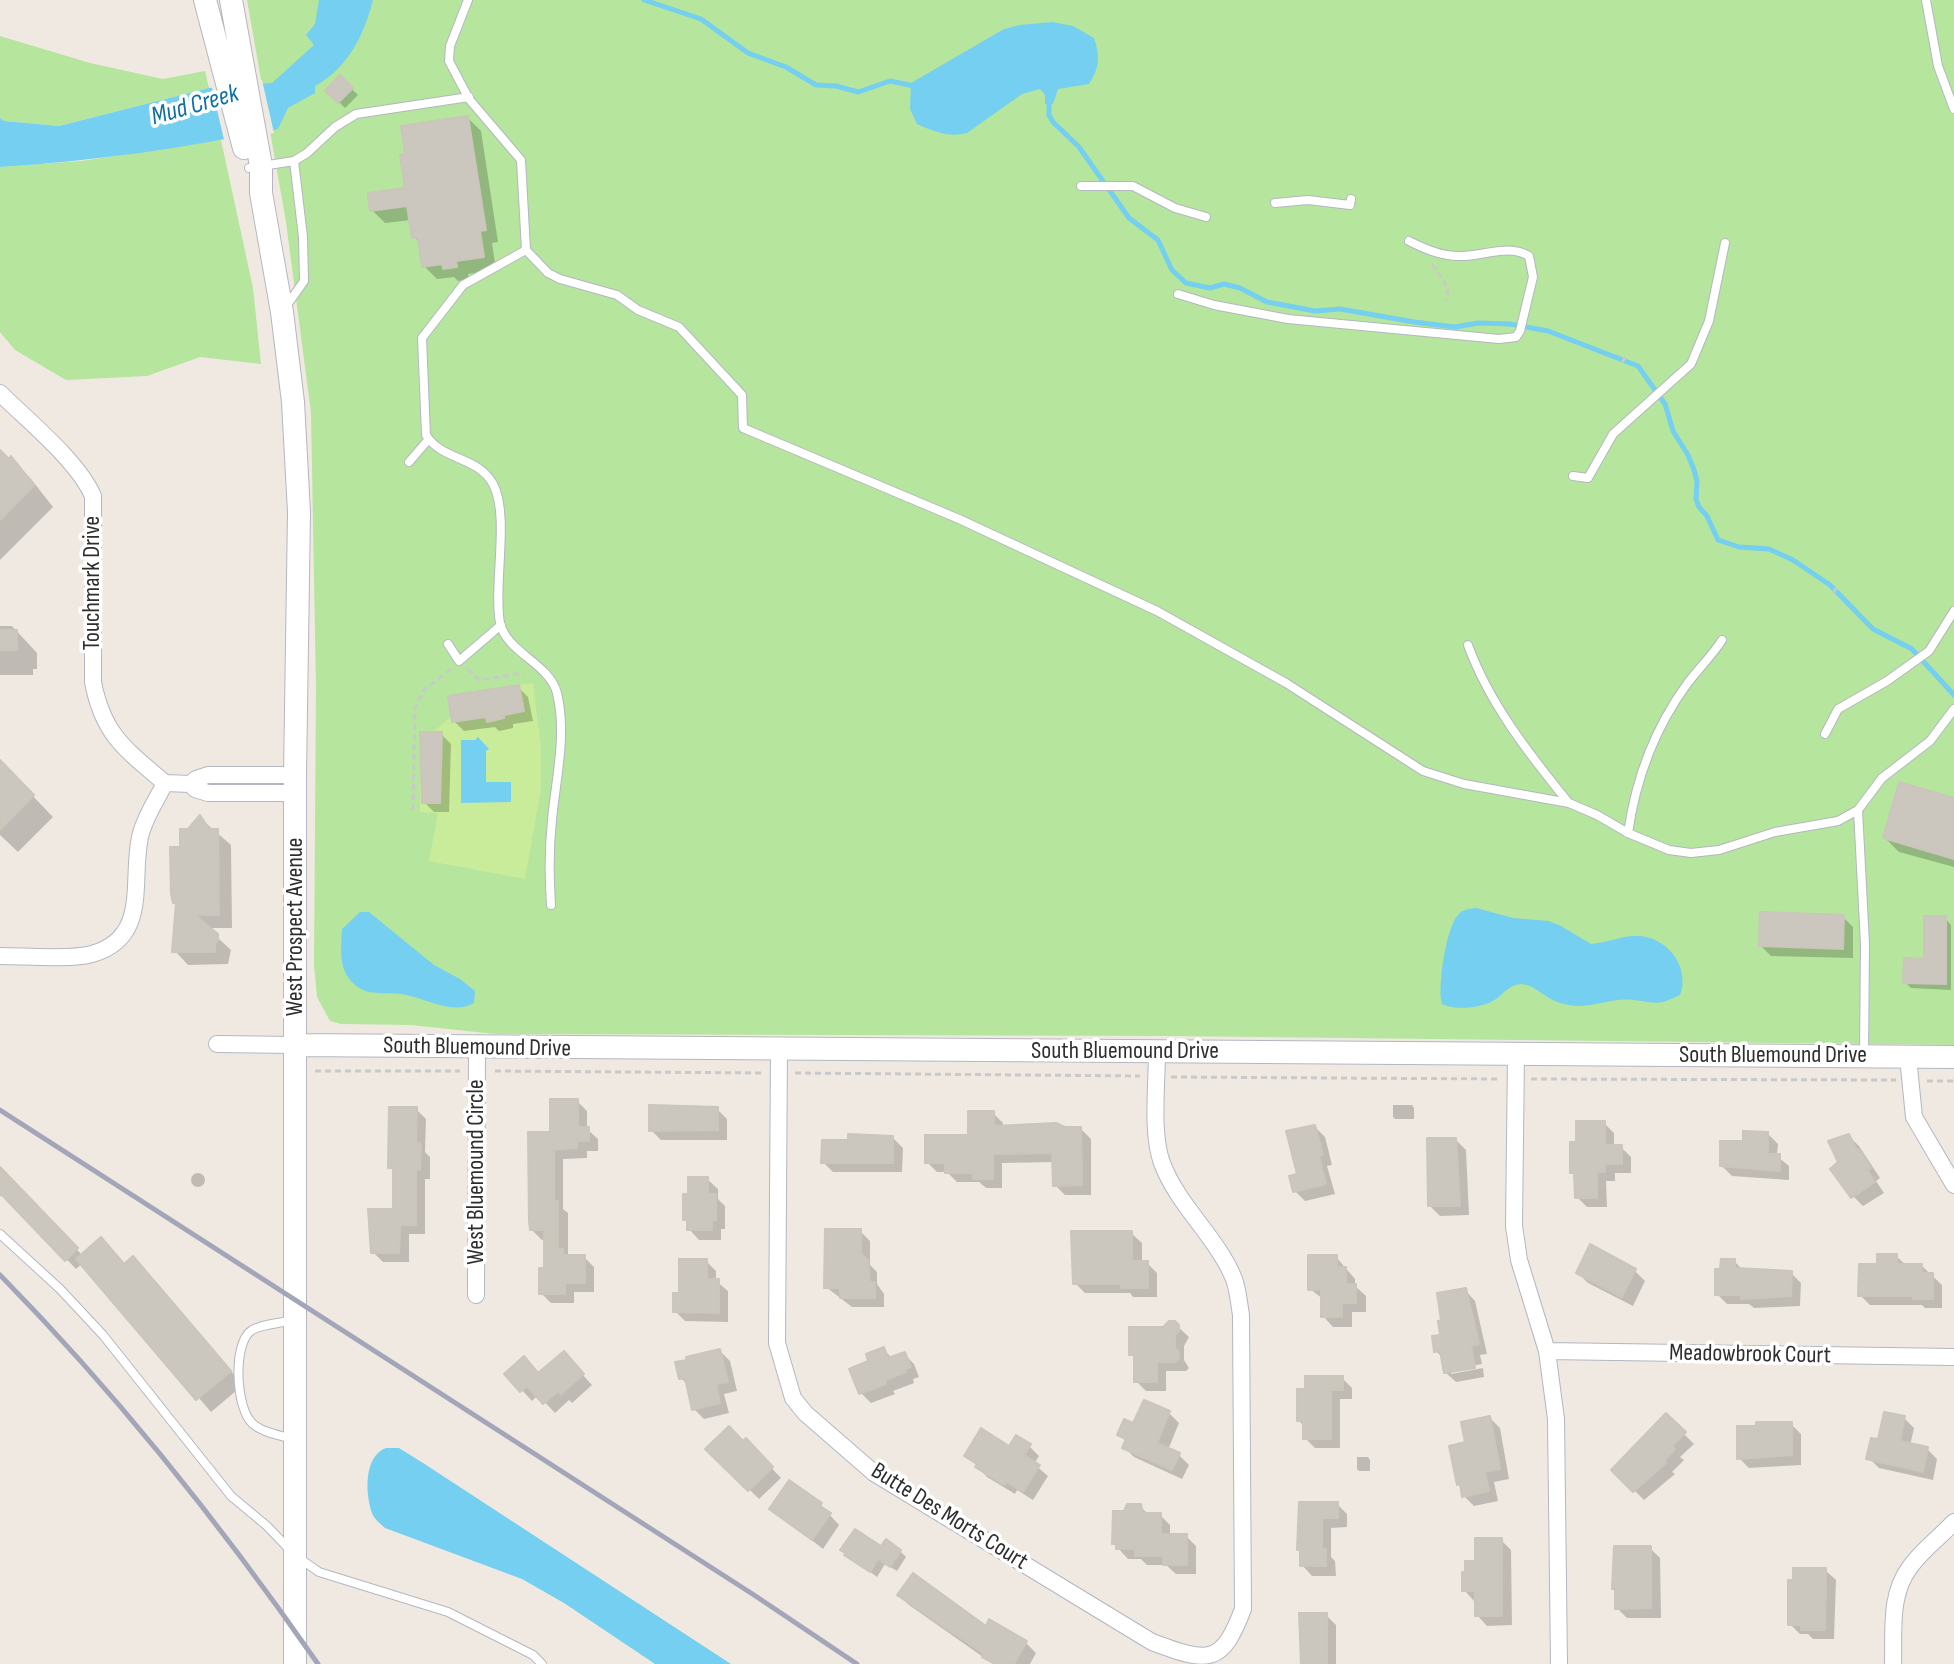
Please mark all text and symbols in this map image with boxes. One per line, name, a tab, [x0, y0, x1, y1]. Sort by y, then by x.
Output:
water label: Mud Creek	[148, 79, 242, 133]
street label: Touchmark Drive	[79, 516, 107, 650]
street label: West Prospect Avenue	[282, 838, 310, 1016]
street label: South Bluemound Drive	[383, 1032, 571, 1064]
street label: South Bluemound Drive	[1031, 1038, 1219, 1066]
street label: South Bluemound Drive	[1679, 1042, 1867, 1070]
street label: West Bluemound Circle	[463, 1079, 491, 1265]
street label: Meadowbrook Court	[1669, 1339, 1831, 1371]
street label: Butte Des Morts Court	[865, 1457, 1033, 1577]

